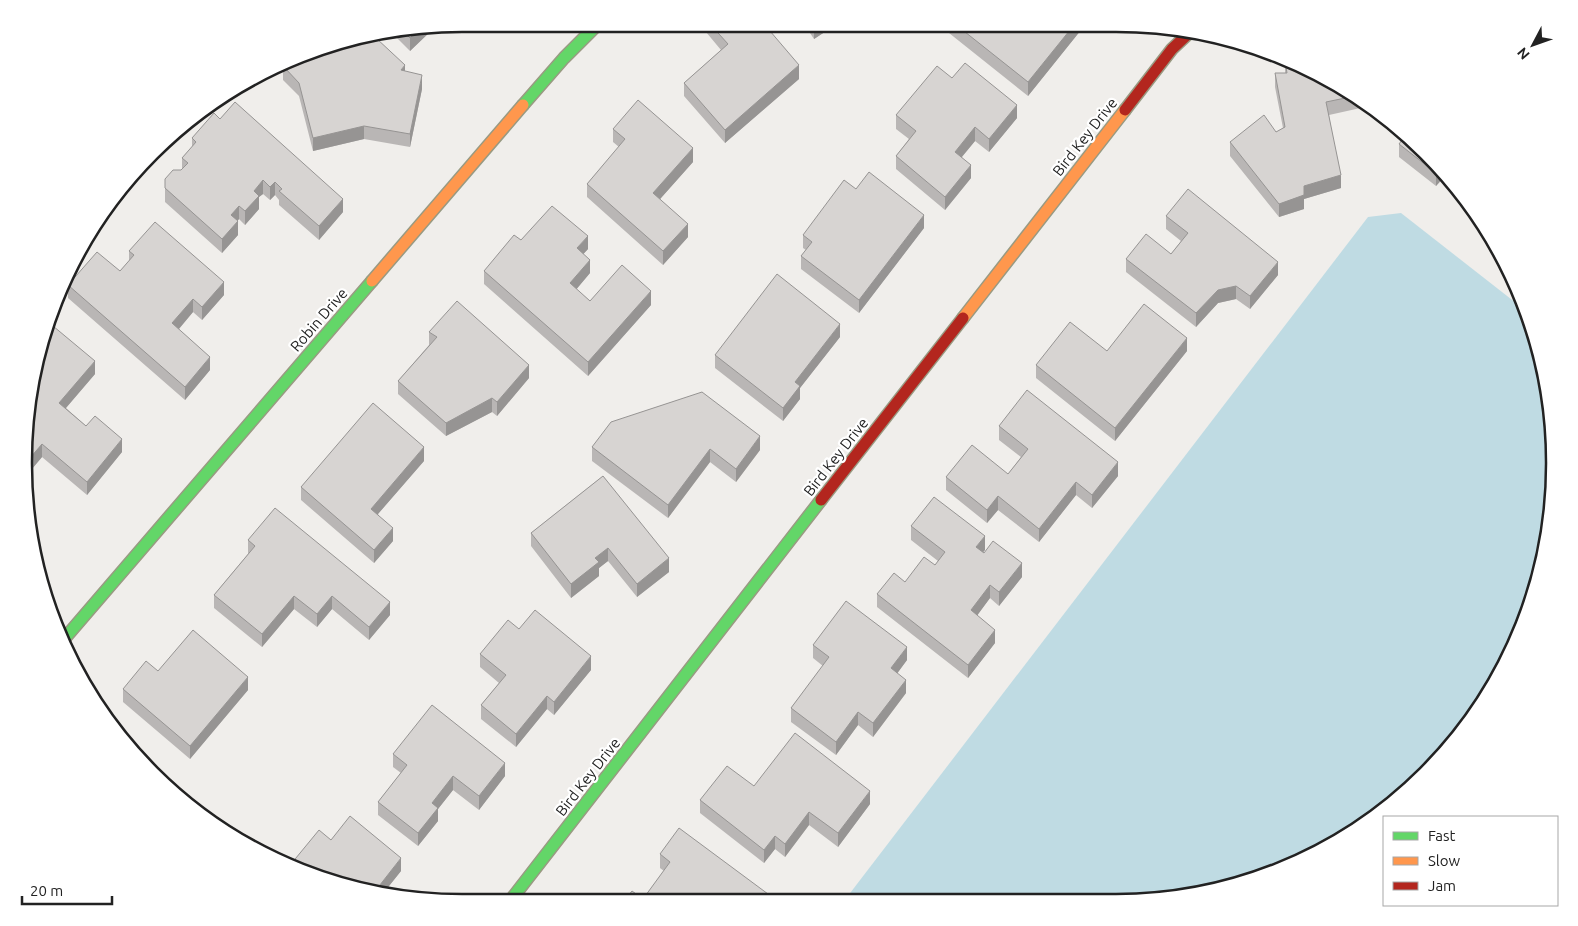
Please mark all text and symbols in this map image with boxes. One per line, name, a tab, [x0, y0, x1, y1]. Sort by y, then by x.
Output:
north arrow	[1508, 20, 1558, 70]
text: N	[1514, 44, 1533, 63]
street label: Bird Key Drive	[1049, 94, 1120, 179]
street label: Robin Drive	[287, 285, 351, 355]
street label: Bird Key Drive	[800, 414, 871, 499]
street label: Bird Key Drive	[552, 734, 623, 819]
legend	[1383, 816, 1558, 906]
text: Fast	[1428, 827, 1456, 844]
text: Slow	[1428, 852, 1461, 869]
scale bar	[22, 874, 112, 906]
text: Jam	[1428, 877, 1456, 894]
text: 20 m	[30, 882, 63, 899]

